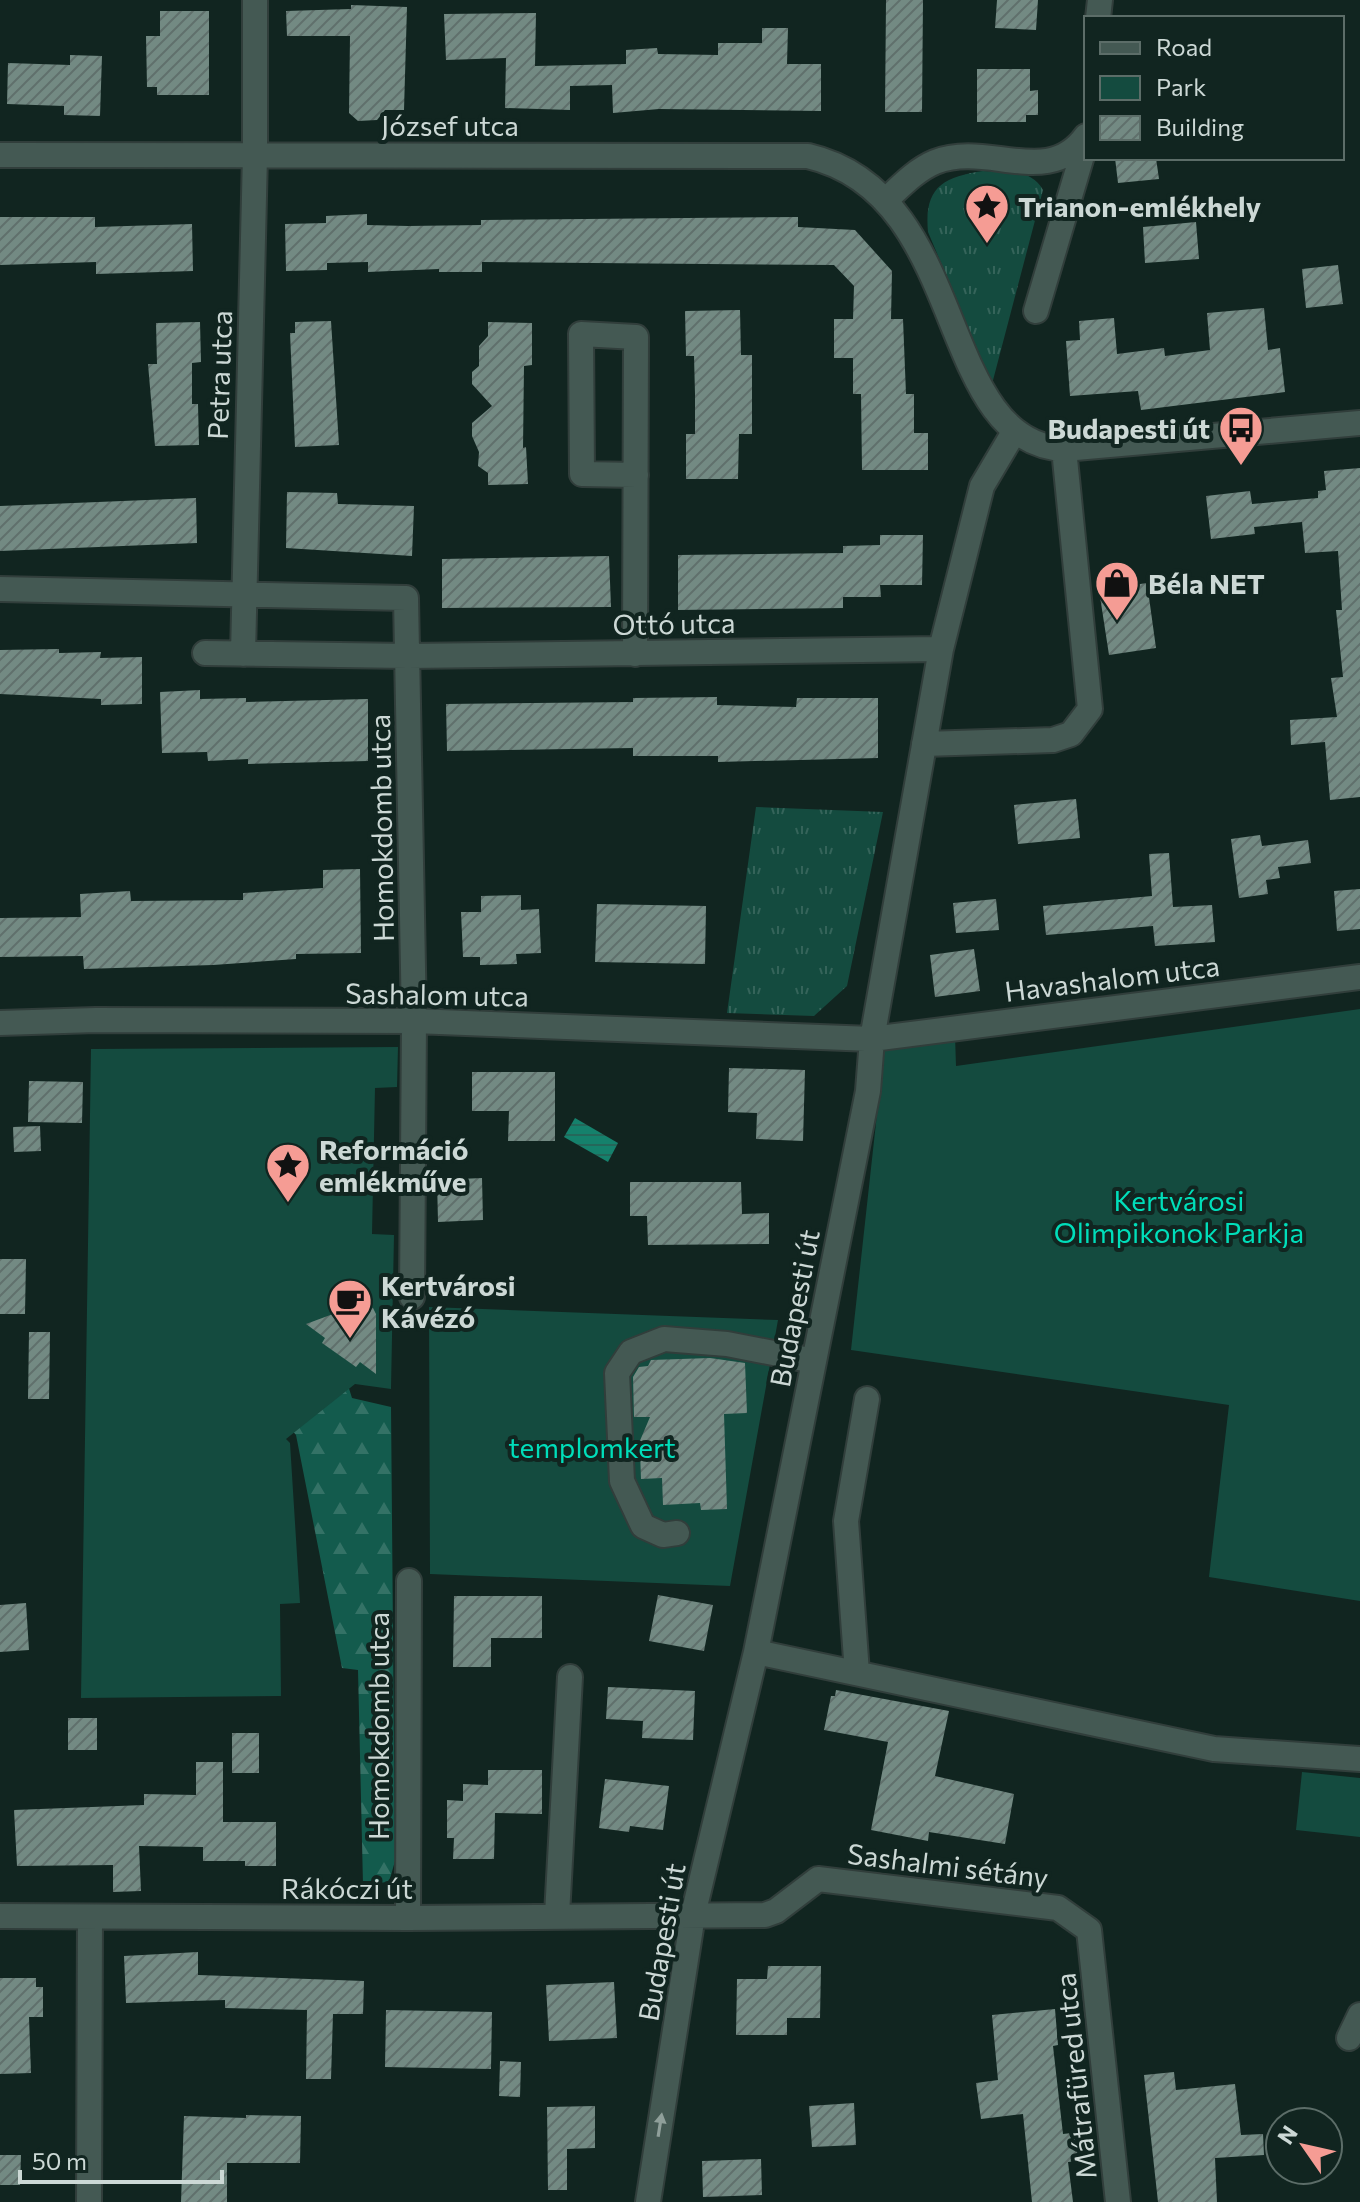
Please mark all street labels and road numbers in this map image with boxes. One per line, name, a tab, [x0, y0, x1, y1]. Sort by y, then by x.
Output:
street label: József utca	[381, 108, 519, 142]
street label: Petra utca	[200, 310, 238, 440]
street label: Ottó utca	[612, 605, 736, 641]
street label: Homokdomb utca	[362, 714, 400, 942]
street label: Havashalom utca	[1002, 948, 1222, 1008]
street label: Sashalom utca	[345, 975, 529, 1013]
street label: Budapesti út	[762, 1226, 826, 1390]
street label: Homokdomb utca	[361, 1612, 395, 1840]
street label: Sashalmi sétány	[846, 1836, 1050, 1894]
street label: Budapesti út	[630, 1860, 692, 2024]
street label: Rákóczi út	[281, 1871, 413, 1905]
street label: Mátrafüred utca	[1047, 1971, 1103, 2181]

